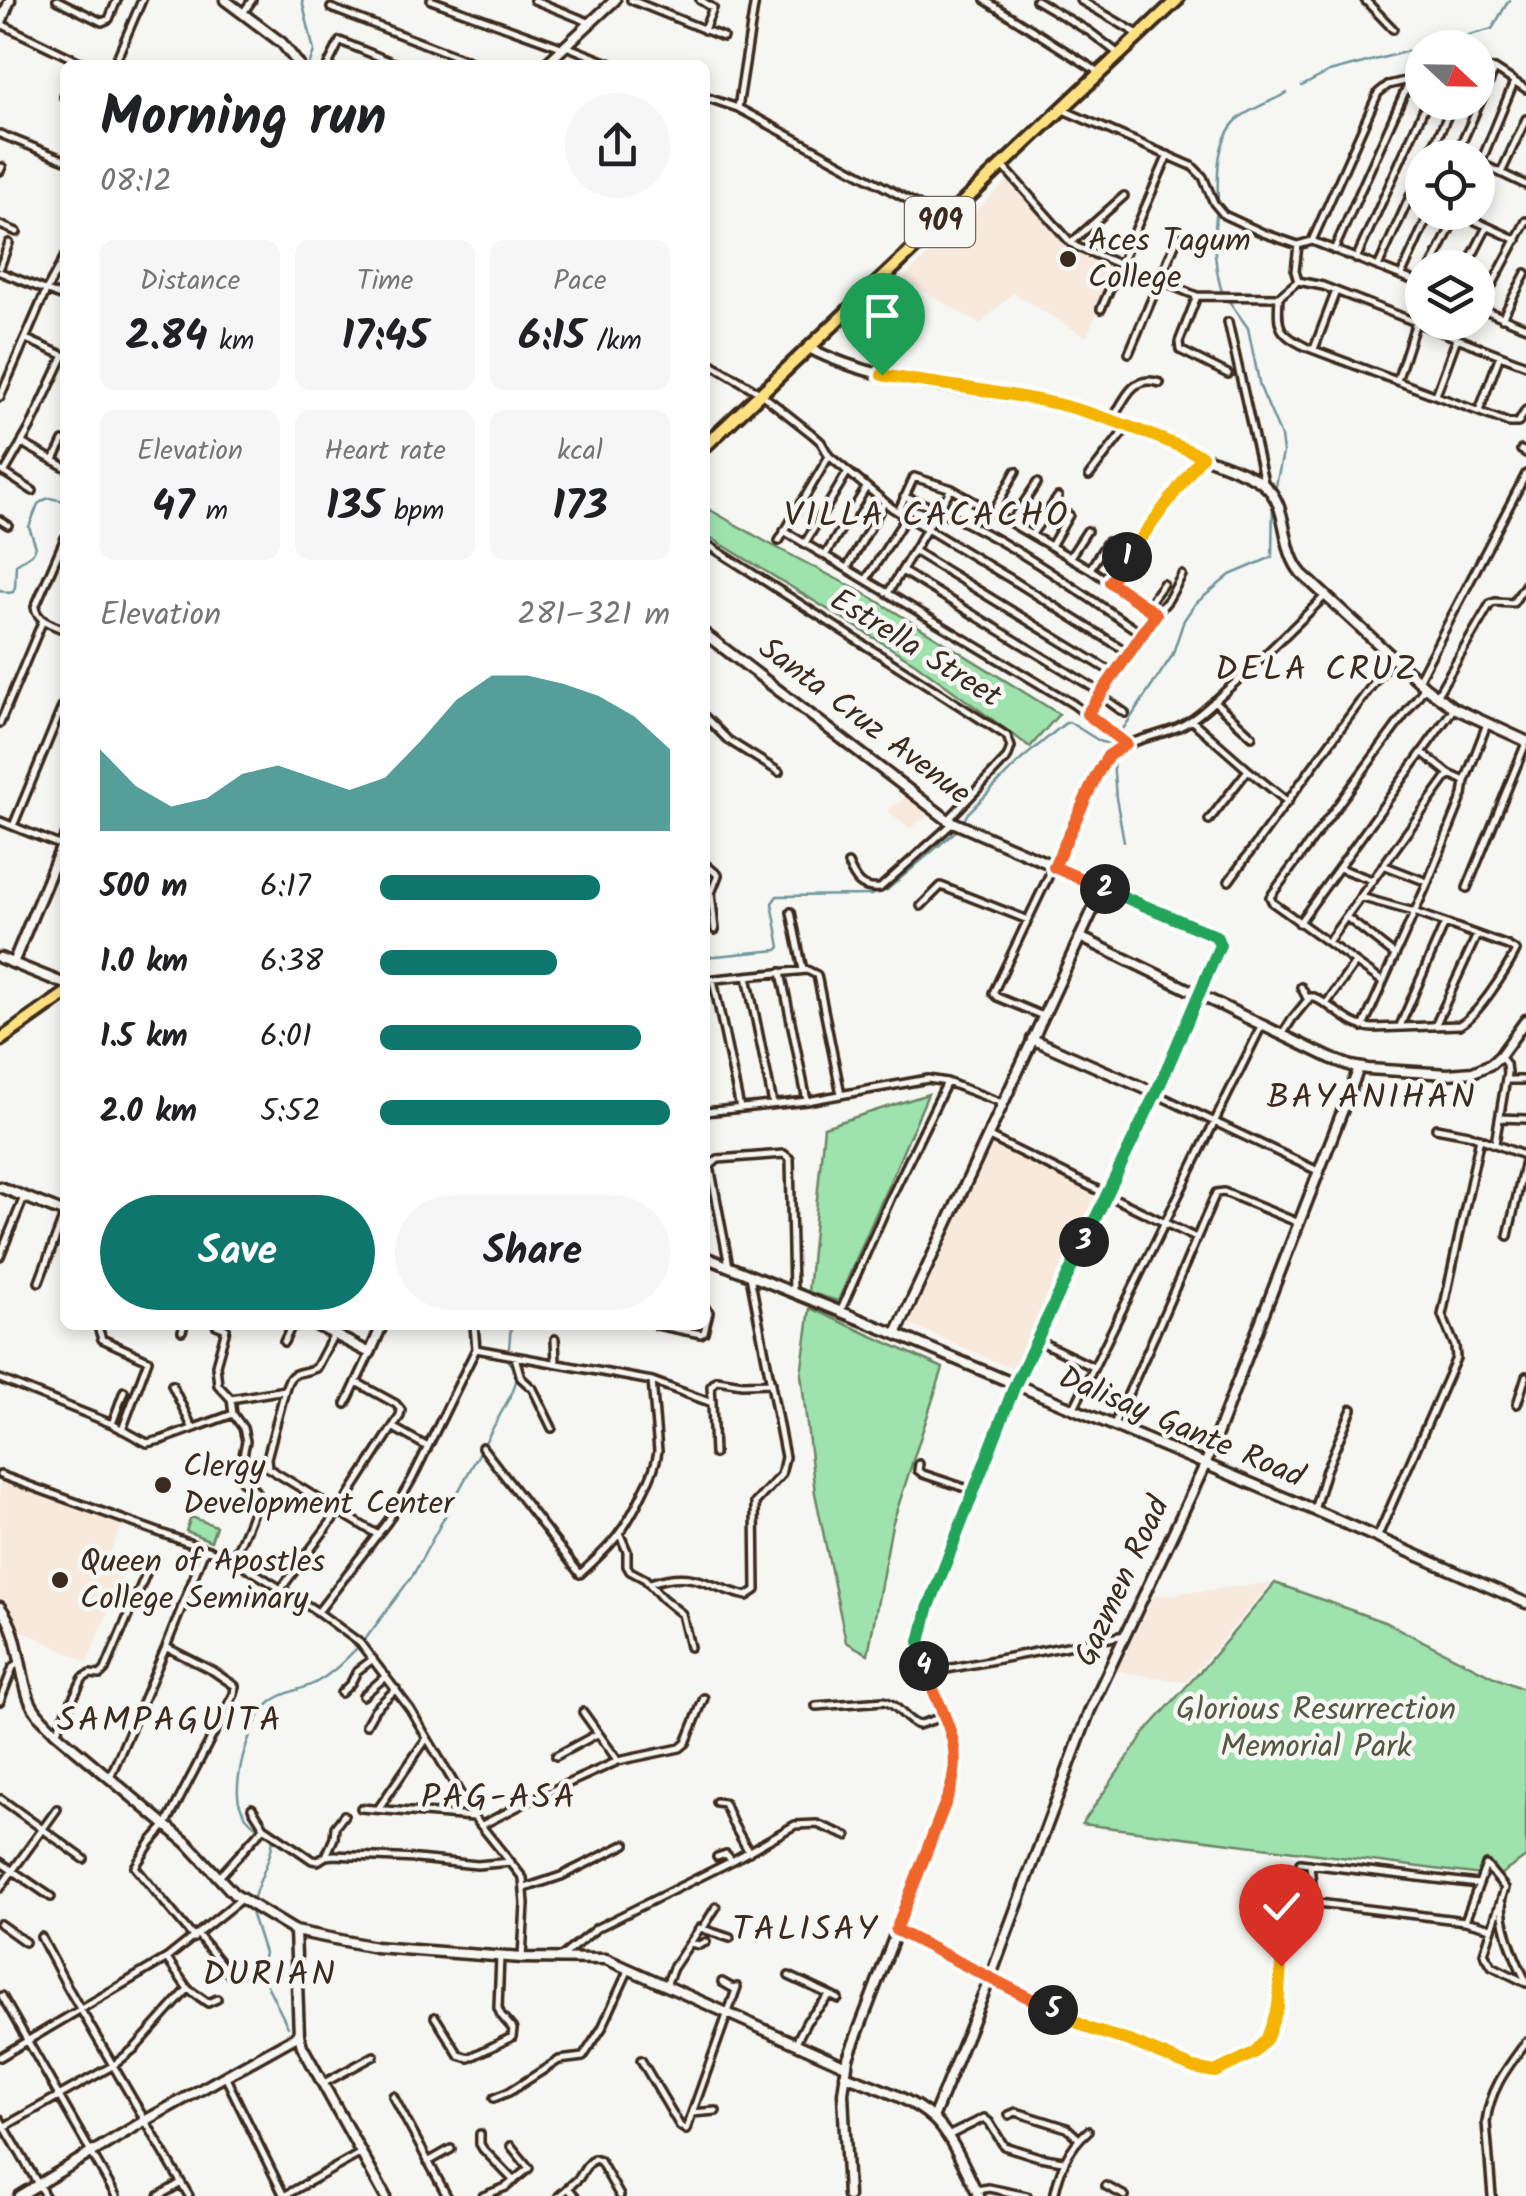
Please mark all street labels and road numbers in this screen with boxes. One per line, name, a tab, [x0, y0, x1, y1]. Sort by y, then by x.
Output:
road number: 909	[905, 197, 975, 247]
street label: Estrella Street	[819, 576, 1011, 722]
street label: Santa Cruz Avenue	[747, 625, 981, 819]
street label: Dalisay Gante Road	[1050, 1353, 1313, 1503]
street label: Gazmen Road	[1061, 1488, 1185, 1676]

